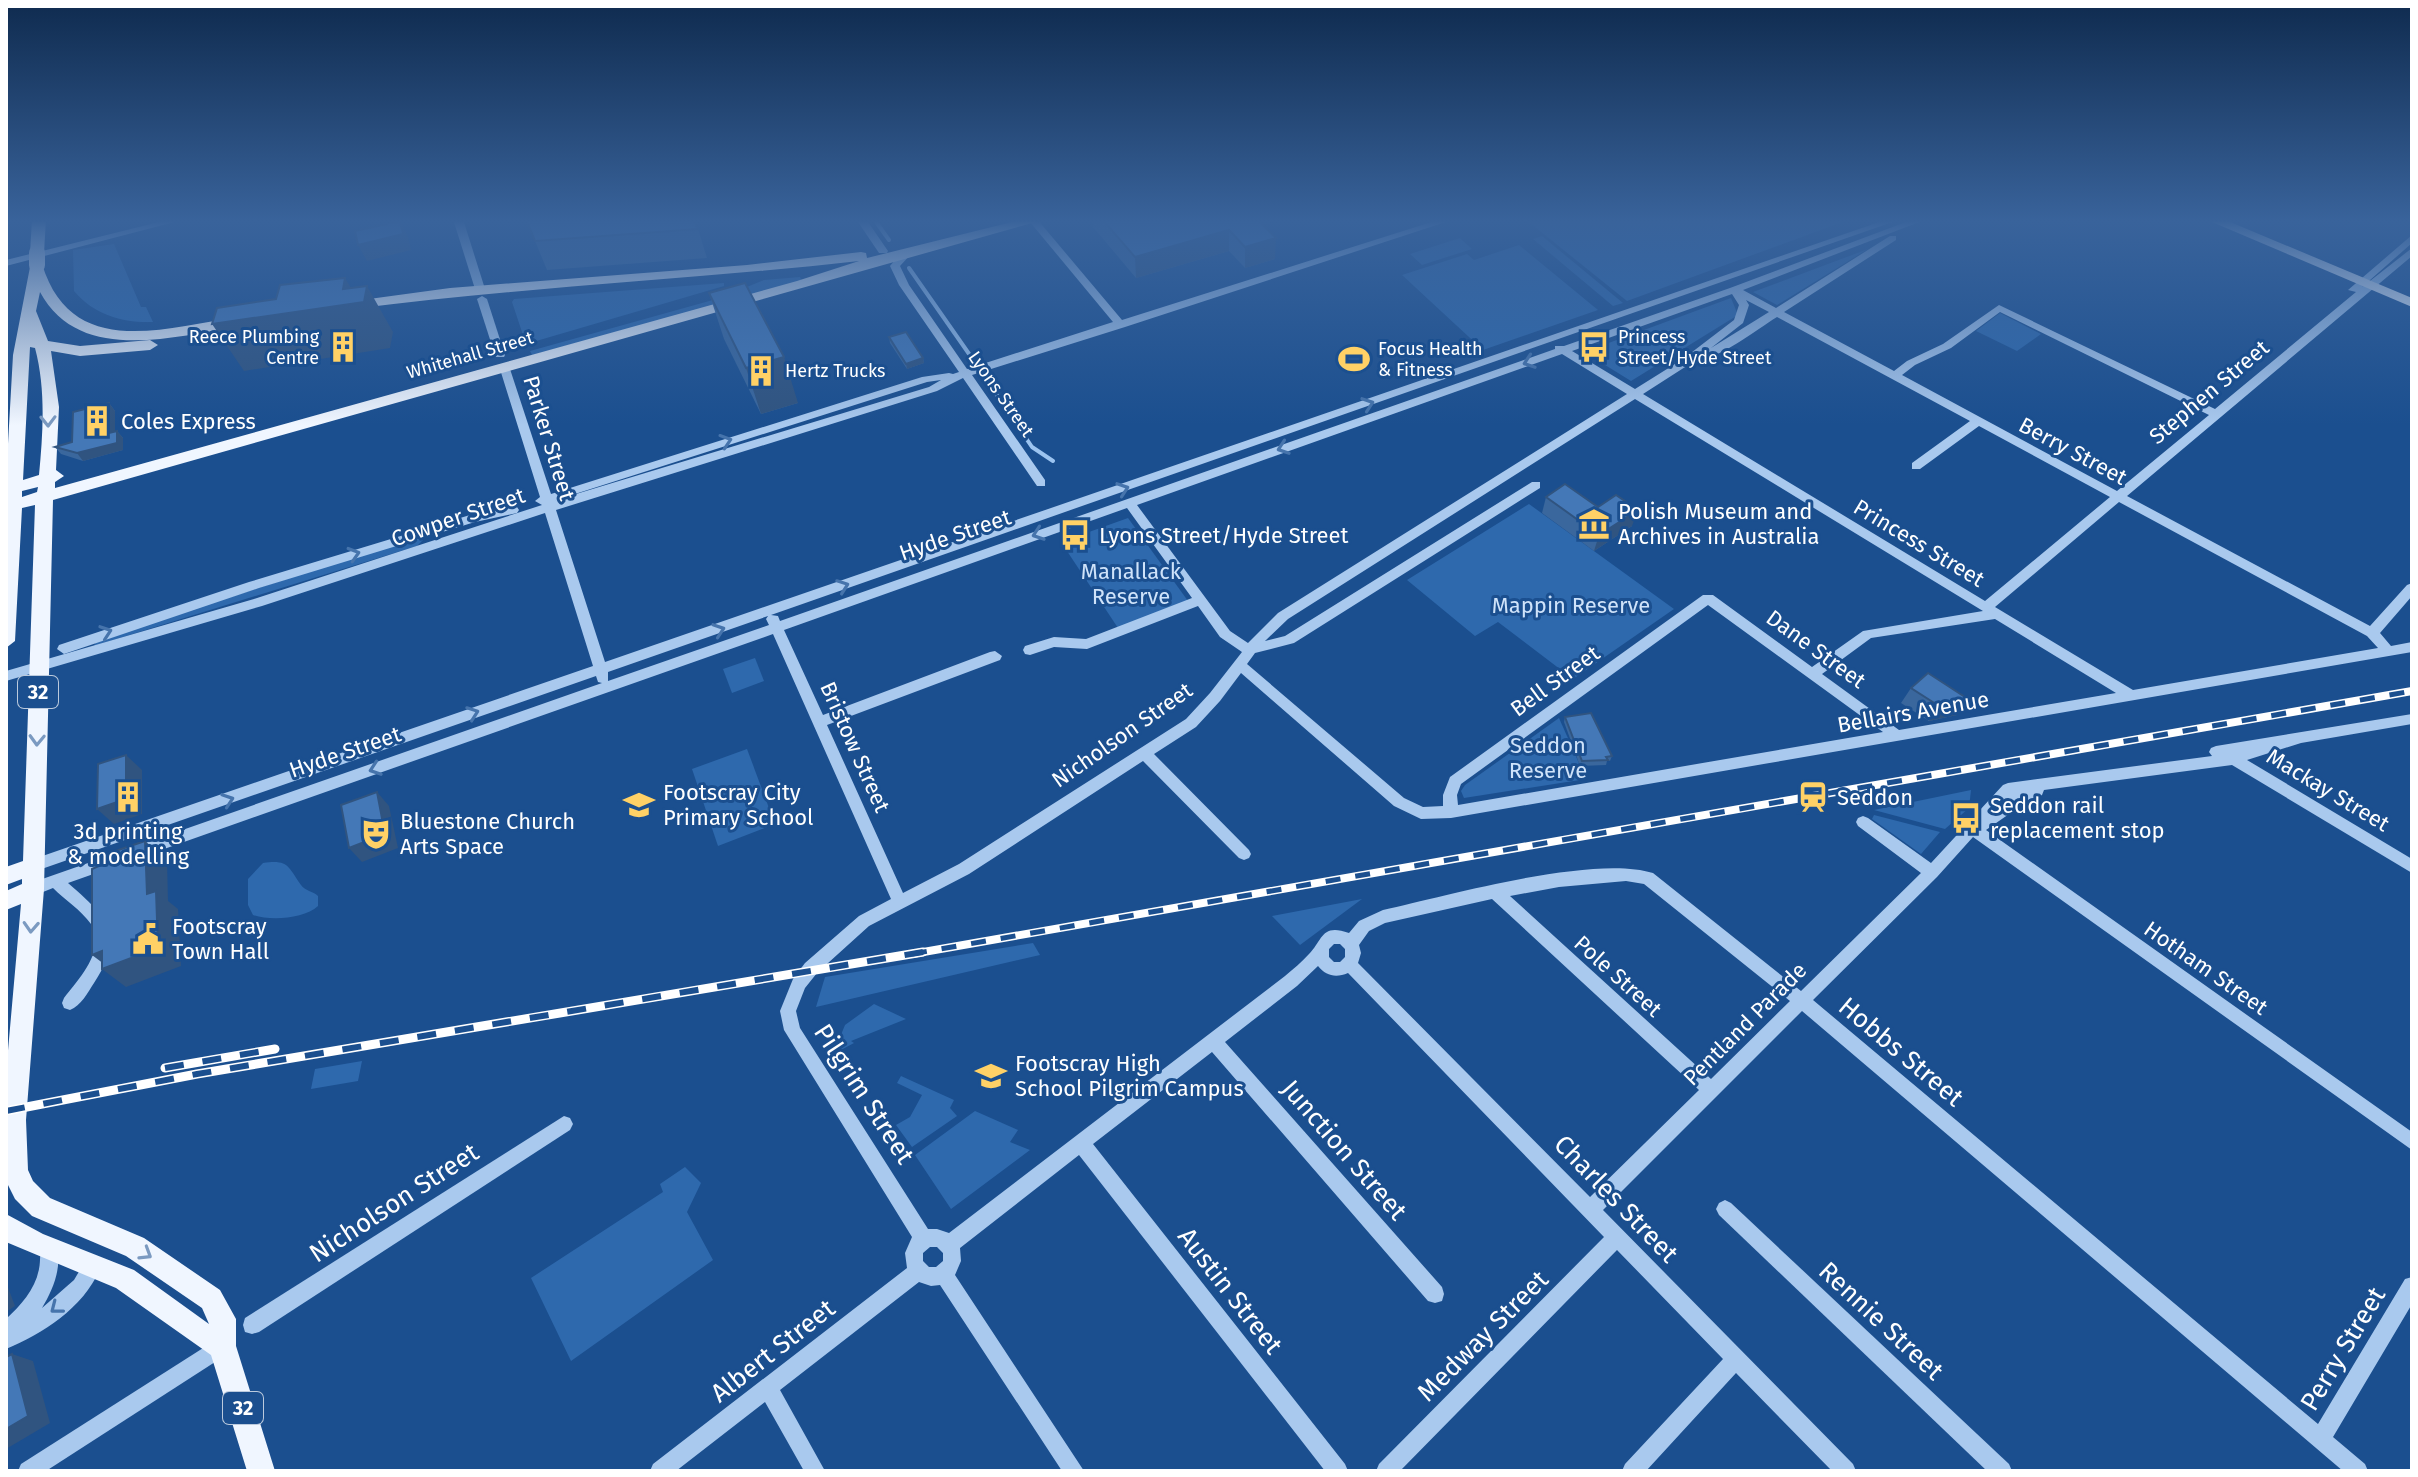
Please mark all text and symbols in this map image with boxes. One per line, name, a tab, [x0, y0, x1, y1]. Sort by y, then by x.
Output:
place label: Reece Plumbing Centre	[189, 326, 320, 369]
street label: Whitehall Street	[404, 326, 536, 384]
place label: Princess Street/Hyde Street	[1618, 326, 1772, 369]
building icon: Reece Plumbing Centre	[326, 330, 360, 364]
bus stop icon: Princess Street/Hyde Street	[1577, 330, 1611, 364]
street label: Stephen Street	[2144, 334, 2274, 450]
place label: Focus Health & Fitness	[1378, 338, 1483, 381]
sports icon: Focus Health & Fitness	[1337, 342, 1371, 376]
street label: Lyons Street	[963, 347, 1039, 442]
one-way arrow	[1522, 352, 1536, 368]
building icon: Hertz Trucks	[744, 354, 778, 388]
place label: Hertz Trucks	[785, 360, 885, 382]
street label: Parker Street	[517, 372, 581, 504]
one-way arrow	[1361, 398, 1375, 414]
building icon: Coles Express	[80, 404, 114, 438]
place label: Coles Express	[121, 408, 256, 435]
street label: Berry Street	[2014, 411, 2132, 491]
one-way arrow	[40, 415, 57, 428]
one-way arrow	[719, 434, 732, 450]
one-way arrow	[1277, 438, 1291, 454]
street label: Cowper Street	[388, 481, 528, 552]
one-way arrow	[1115, 483, 1129, 499]
street label: Princess Street	[1849, 493, 1989, 593]
place label: Polish Museum and Archives in Australia	[1618, 498, 1820, 550]
street label: Hyde Street	[896, 503, 1014, 567]
museum icon: Polish Museum and Archives in Australia	[1577, 507, 1611, 541]
bus stop icon: Lyons Street/Hyde Street	[1058, 518, 1092, 552]
place label: Lyons Street/Hyde Street	[1099, 522, 1349, 549]
one-way arrow	[1032, 524, 1046, 541]
one-way arrow	[347, 547, 361, 563]
park label: Manallack Reserve	[1081, 558, 1182, 610]
one-way arrow	[836, 580, 850, 596]
park label: Mappin Reserve	[1492, 592, 1650, 619]
street label: Dane Street	[1761, 604, 1871, 694]
one-way arrow	[711, 623, 725, 639]
one-way arrow	[99, 626, 113, 642]
street label: Bell Street	[1505, 640, 1605, 722]
road number: 32	[18, 676, 58, 708]
street label: Nicholson Street	[1046, 676, 1198, 794]
street label: Bristow Street	[814, 678, 896, 817]
street label: Bellairs Avenue	[1835, 685, 1991, 739]
one-way arrow	[465, 707, 479, 723]
street label: Hyde Street	[286, 720, 404, 784]
park label: Seddon Reserve	[1509, 732, 1587, 784]
one-way arrow	[28, 734, 45, 747]
street label: Mackay Street	[2262, 743, 2394, 837]
one-way arrow	[368, 759, 382, 775]
place label: Footscray City Primary School	[663, 779, 814, 831]
building icon: 3d printing & modelling	[111, 780, 145, 814]
station icon: Seddon	[1796, 780, 1830, 814]
place label: Seddon	[1837, 784, 1913, 811]
school or university icon: Footscray City Primary School	[622, 788, 656, 822]
place label: Seddon rail replacement stop	[1990, 792, 2165, 844]
one-way arrow	[220, 793, 234, 809]
bus stop icon: Seddon rail replacement stop	[1949, 801, 1983, 835]
place label: Bluestone Church Arts Space	[400, 808, 575, 860]
theatre icon: Bluestone Church Arts Space	[359, 817, 393, 851]
place label: 3d printing & modelling	[67, 818, 190, 870]
place label: Footscray Town Hall	[172, 913, 269, 965]
street label: Hotham Street	[2139, 915, 2273, 1021]
one-way arrow	[23, 921, 40, 934]
public building icon: Footscray Town Hall	[131, 922, 165, 956]
street label: Pole Street	[1569, 930, 1668, 1022]
street label: Pentland Parade	[1678, 957, 1812, 1091]
street label: Hobbs Street	[1832, 991, 1970, 1114]
street label: Pilgrim Street	[807, 1018, 921, 1170]
place label: Footscray High School Pilgrim Campus	[1015, 1050, 1244, 1102]
school or university icon: Footscray High School Pilgrim Campus	[974, 1059, 1008, 1093]
street label: Junction Street	[1275, 1074, 1414, 1227]
street label: Charles Street	[1548, 1129, 1685, 1270]
street label: Nicholson Street	[304, 1136, 485, 1269]
street label: Austin Street	[1171, 1222, 1289, 1361]
one-way arrow	[137, 1244, 152, 1259]
street label: Rennie Street	[1812, 1255, 1950, 1387]
street label: Medway Street	[1411, 1264, 1555, 1408]
street label: Perry Street	[2294, 1281, 2392, 1416]
street label: Albert Street	[705, 1293, 842, 1409]
one-way arrow	[51, 1298, 65, 1313]
road number: 32	[223, 1392, 263, 1424]

